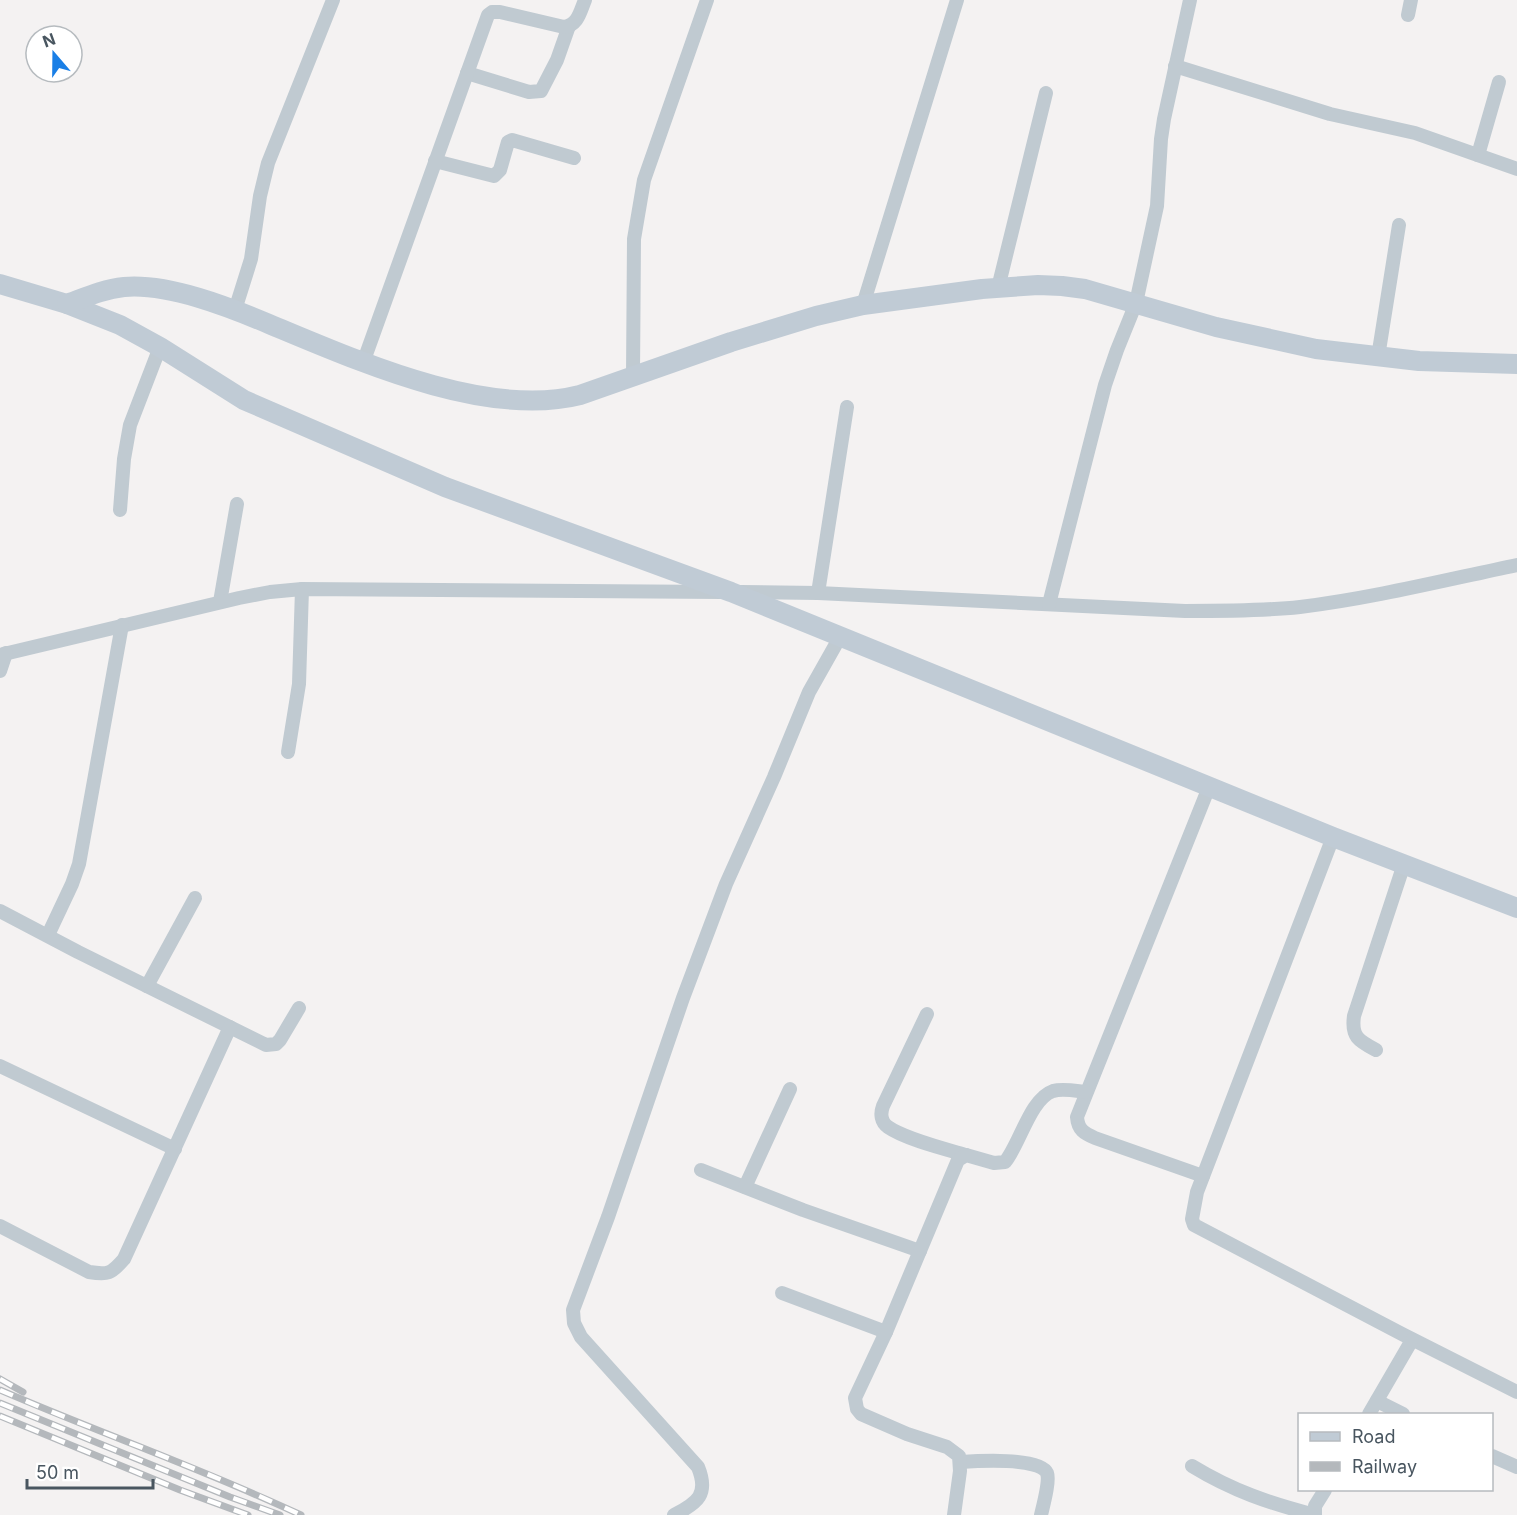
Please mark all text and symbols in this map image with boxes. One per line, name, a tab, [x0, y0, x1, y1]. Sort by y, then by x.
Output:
north arrow	[24, 24, 84, 84]
text: N	[40, 28, 58, 51]
legend	[1298, 1413, 1493, 1491]
text: Road	[1352, 1426, 1395, 1447]
scale bar	[27, 1452, 153, 1490]
text: Railway	[1352, 1456, 1417, 1477]
text: 50 m	[36, 1462, 79, 1483]

